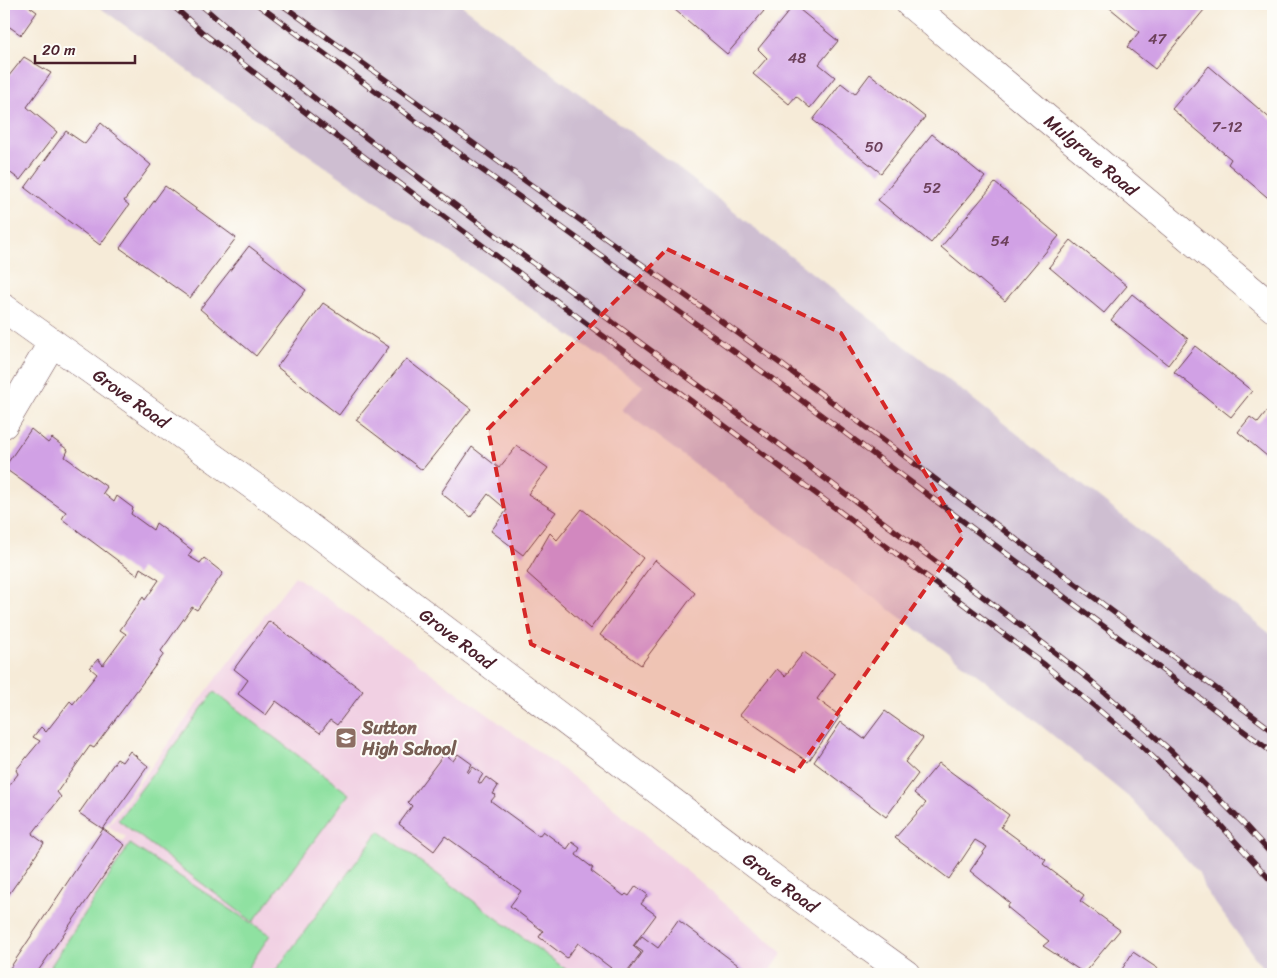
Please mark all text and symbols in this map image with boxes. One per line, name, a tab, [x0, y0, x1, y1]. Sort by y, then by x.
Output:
house number: 47	[1148, 26, 1167, 52]
scale bar	[35, 32, 135, 64]
text: 20 m	[42, 37, 76, 63]
house number: 48	[788, 45, 806, 71]
street label: Mulgrave Road	[1036, 106, 1147, 206]
house number: 7-12	[1212, 114, 1243, 140]
house number: 50	[865, 134, 883, 160]
house number: 52	[923, 175, 941, 201]
house number: 54	[991, 228, 1009, 254]
street label: Grove Road	[86, 360, 177, 438]
street label: Grove Road	[412, 599, 503, 679]
place label: Sutton High School	[361, 712, 457, 765]
school or university icon: Sutton High School	[334, 726, 358, 750]
street label: Grove Road	[735, 844, 827, 923]

